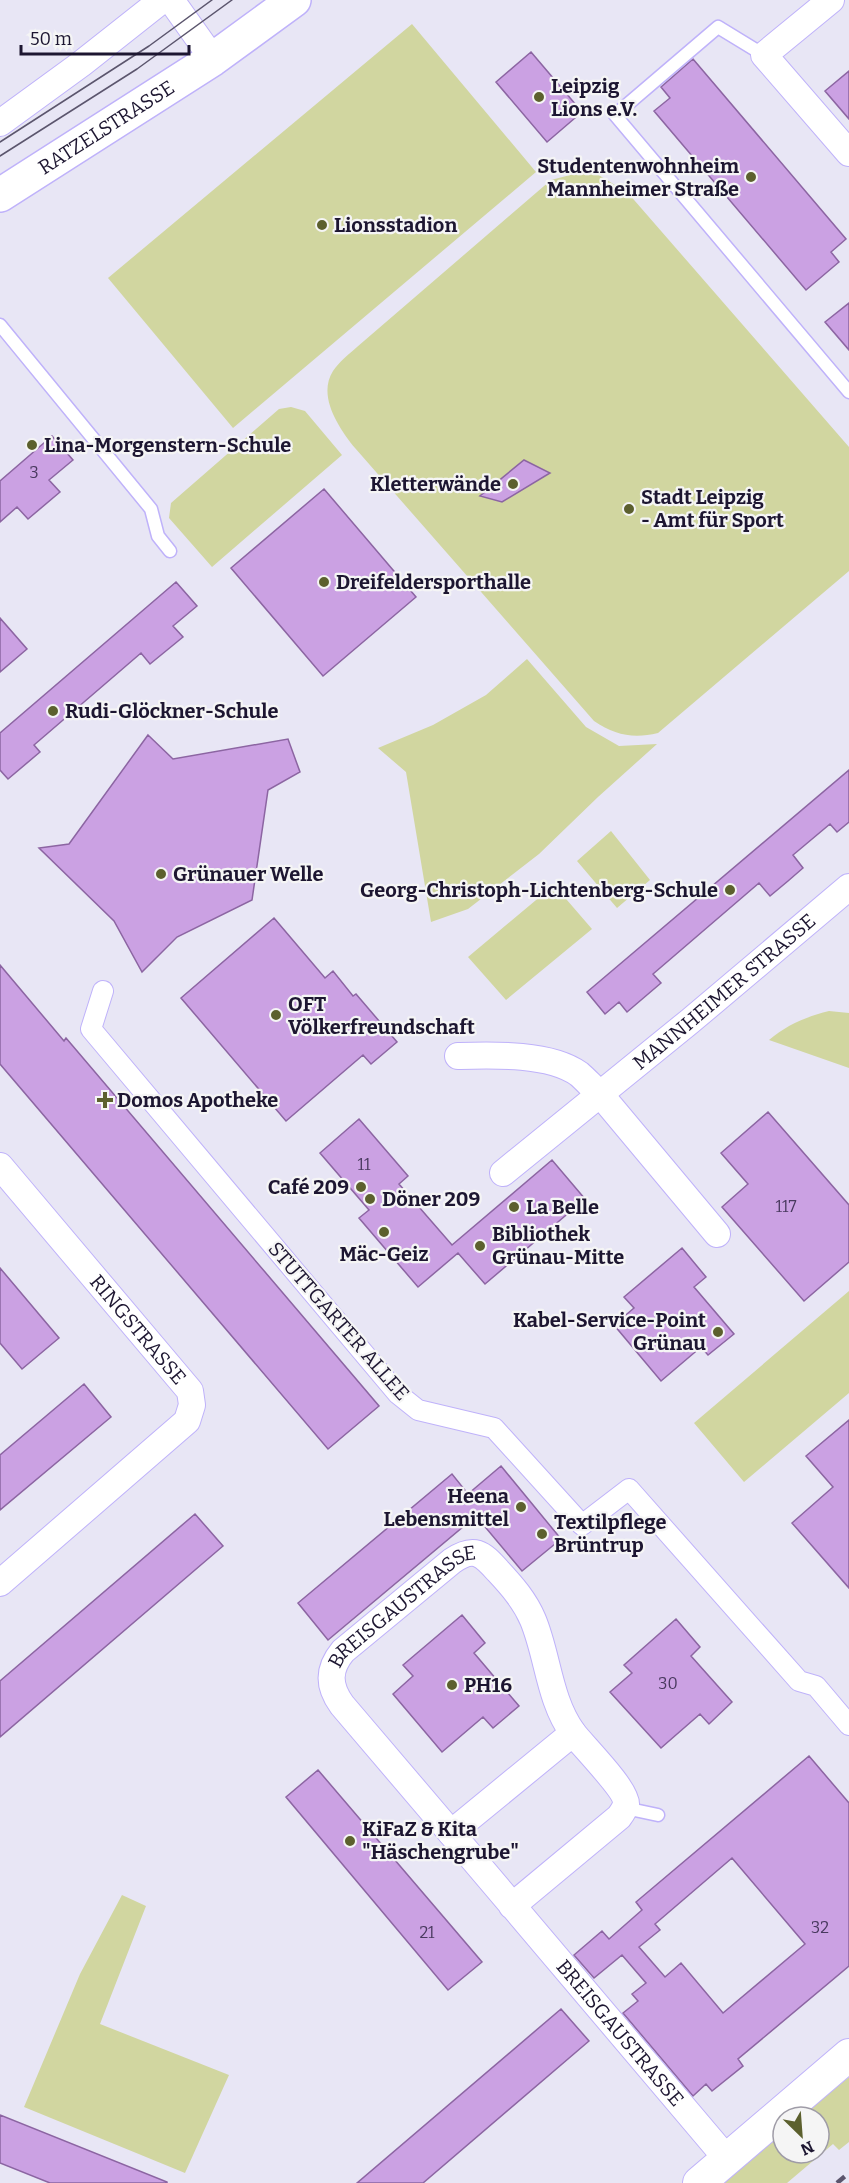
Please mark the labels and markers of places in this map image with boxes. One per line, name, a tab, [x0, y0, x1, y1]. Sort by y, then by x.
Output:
place label: Leipzig Lions e.V.	[551, 74, 637, 121]
marker: Leipzig Lions e.V.	[532, 90, 546, 104]
place label: Studentenwohnheim Mannheimer Straße	[537, 154, 739, 201]
marker: Studentenwohnheim Mannheimer Straße	[744, 170, 758, 184]
place label: Lionsstadion	[334, 213, 457, 237]
marker: Lionsstadion	[315, 218, 329, 232]
place label: Lina-Morgenstern-Schule	[44, 433, 291, 457]
marker: Lina-Morgenstern-Schule	[25, 438, 39, 452]
place label: Kletterwände	[370, 472, 501, 496]
marker: Kletterwände	[506, 477, 520, 491]
place label: Stadt Leipzig - Amt für Sport	[641, 485, 784, 532]
marker: Stadt Leipzig - Amt für Sport	[622, 502, 636, 516]
place label: Dreifeldersporthalle	[336, 570, 531, 594]
marker: Dreifeldersporthalle	[317, 575, 331, 589]
place label: Rudi-Glöckner-Schule	[65, 699, 278, 723]
marker: Rudi-Glöckner-Schule	[46, 704, 60, 718]
place label: Grünauer Welle	[173, 862, 324, 886]
marker: Grünauer Welle	[154, 867, 168, 881]
place label: Georg-Christoph-Lichtenberg-Schule	[360, 878, 718, 902]
marker: Georg-Christoph-Lichtenberg-Schule	[723, 883, 737, 897]
place label: OFT Völkerfreundschaft	[288, 992, 475, 1039]
marker: OFT Völkerfreundschaft	[269, 1008, 283, 1022]
place label: Domos Apotheke	[117, 1088, 278, 1112]
marker: Domos Apotheke	[98, 1093, 112, 1107]
place label: Café 209	[268, 1175, 349, 1199]
marker: Café 209	[354, 1180, 368, 1194]
place label: Döner 209	[382, 1187, 481, 1211]
marker: Döner 209	[363, 1192, 377, 1206]
place label: La Belle	[526, 1195, 599, 1219]
marker: La Belle	[507, 1200, 521, 1214]
place label: Bibliothek Grünau-Mitte	[492, 1222, 624, 1269]
marker: Mäc-Geiz	[377, 1225, 391, 1239]
marker: Bibliothek Grünau-Mitte	[473, 1239, 487, 1253]
place label: Mäc-Geiz	[339, 1242, 429, 1266]
place label: Kabel-Service-Point Grünau	[513, 1308, 706, 1355]
marker: Kabel-Service-Point Grünau	[711, 1325, 725, 1339]
place label: Heena Lebensmittel	[383, 1484, 509, 1531]
marker: Heena Lebensmittel	[514, 1500, 528, 1514]
place label: Textilpflege Brüntrup	[554, 1510, 667, 1557]
marker: Textilpflege Brüntrup	[535, 1527, 549, 1541]
place label: PH16	[464, 1673, 512, 1697]
marker: PH16	[445, 1678, 459, 1692]
place label: KiFaZ & Kita "Häschengrube"	[362, 1817, 519, 1864]
marker: KiFaZ & Kita "Häschengrube"	[343, 1834, 357, 1848]

